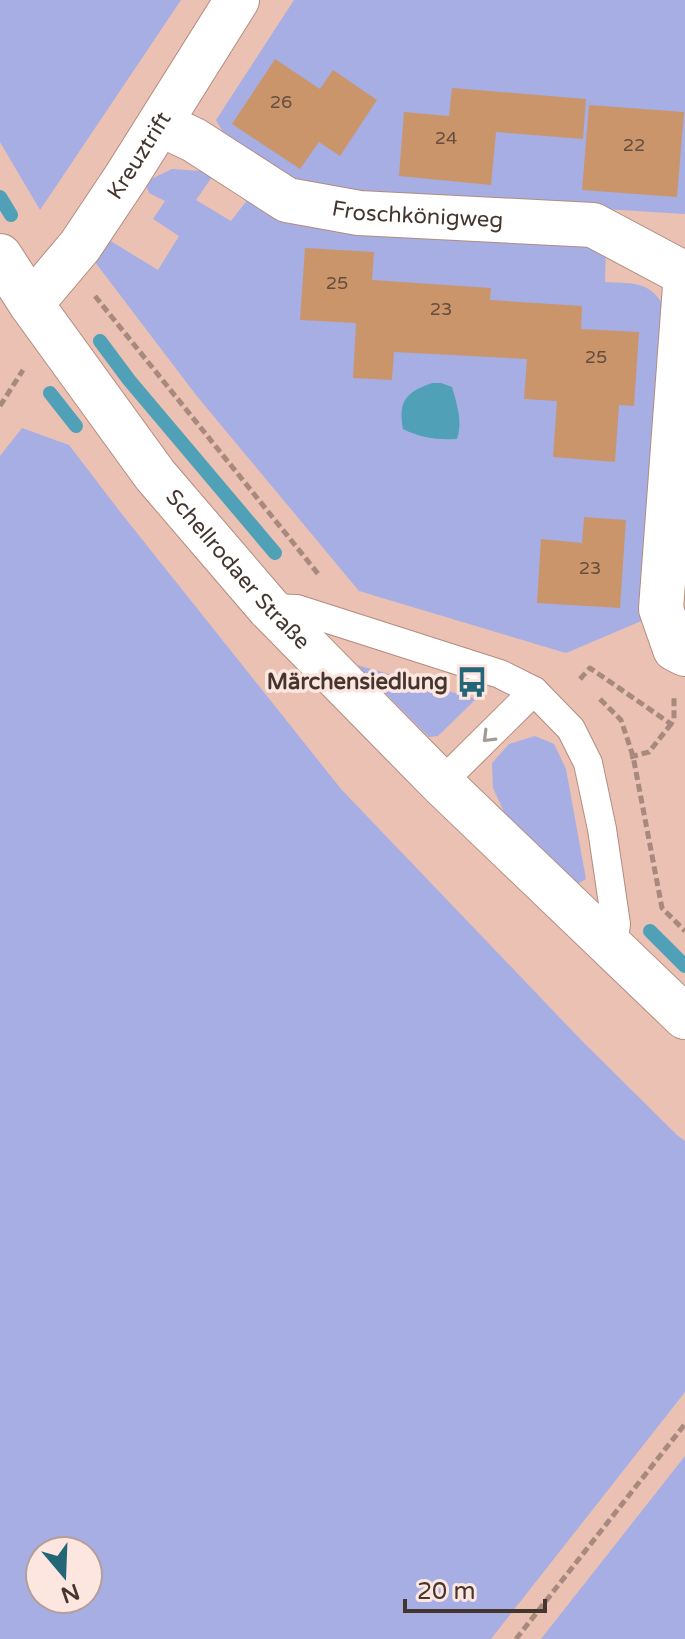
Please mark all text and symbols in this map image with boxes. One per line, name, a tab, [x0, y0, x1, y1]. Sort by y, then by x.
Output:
house number: 26	[270, 91, 292, 113]
street label: Kreuztrift	[102, 107, 177, 204]
house number: 24	[435, 127, 457, 149]
house number: 22	[623, 134, 645, 156]
street label: Froschkönigweg	[330, 195, 504, 233]
house number: 25	[326, 272, 348, 294]
house number: 23	[430, 298, 452, 320]
house number: 25	[585, 346, 607, 368]
street label: Schellrodaer Straße	[160, 484, 315, 655]
house number: 23	[579, 557, 601, 579]
bus stop icon: Märchensiedlung	[455, 665, 489, 699]
place label: Märchensiedlung	[267, 669, 448, 695]
one-way arrow	[483, 728, 497, 742]
north arrow	[24, 1535, 104, 1615]
scale bar	[405, 1563, 545, 1613]
text: 20 m	[417, 1577, 475, 1606]
text: N	[58, 1578, 83, 1608]

